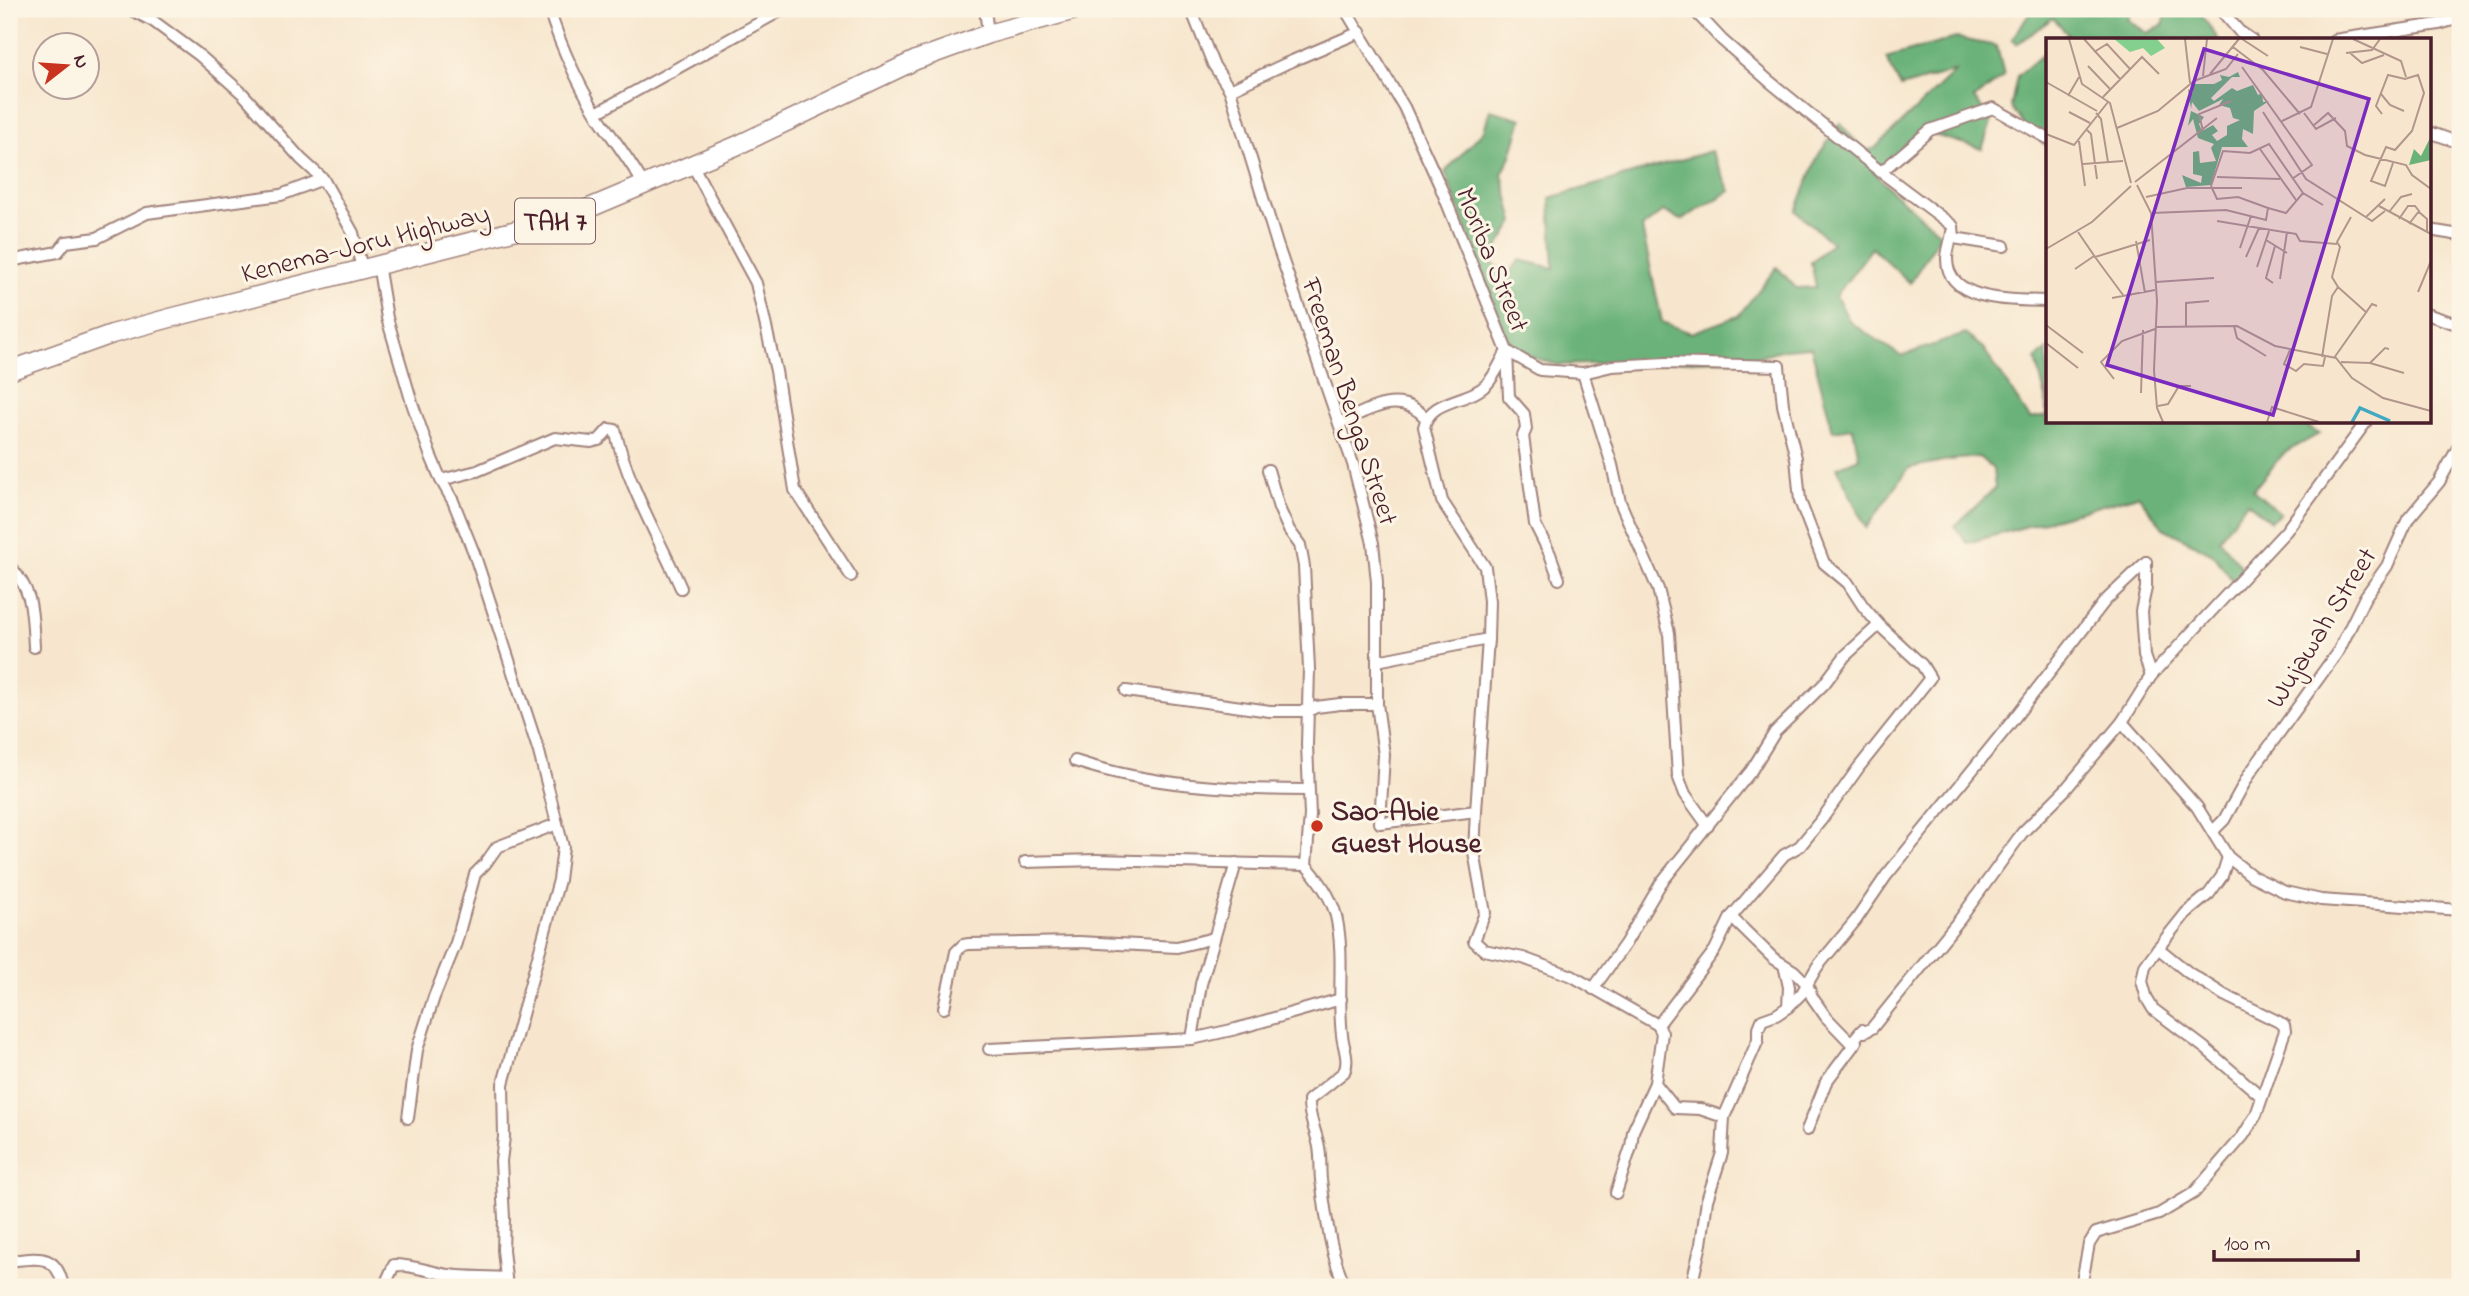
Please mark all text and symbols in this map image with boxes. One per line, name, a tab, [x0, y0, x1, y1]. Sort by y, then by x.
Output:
north arrow	[32, 32, 102, 102]
inset map	[2046, 38, 2430, 424]
text: N	[65, 52, 95, 72]
street label: Moriba Street	[1443, 182, 1538, 339]
street label: Kenema-Joru Highway	[237, 195, 494, 296]
road number: TAH 7	[515, 198, 595, 244]
street label: Freeman Benga Street	[1288, 272, 1407, 531]
street label: Wujawah Street	[2257, 541, 2389, 717]
place label: Sao-Abie Guest House	[1331, 793, 1483, 866]
marker: Sao-Abie Guest House	[1309, 818, 1325, 834]
scale bar	[2214, 1219, 2357, 1263]
text: 100 m	[2224, 1230, 2270, 1260]

